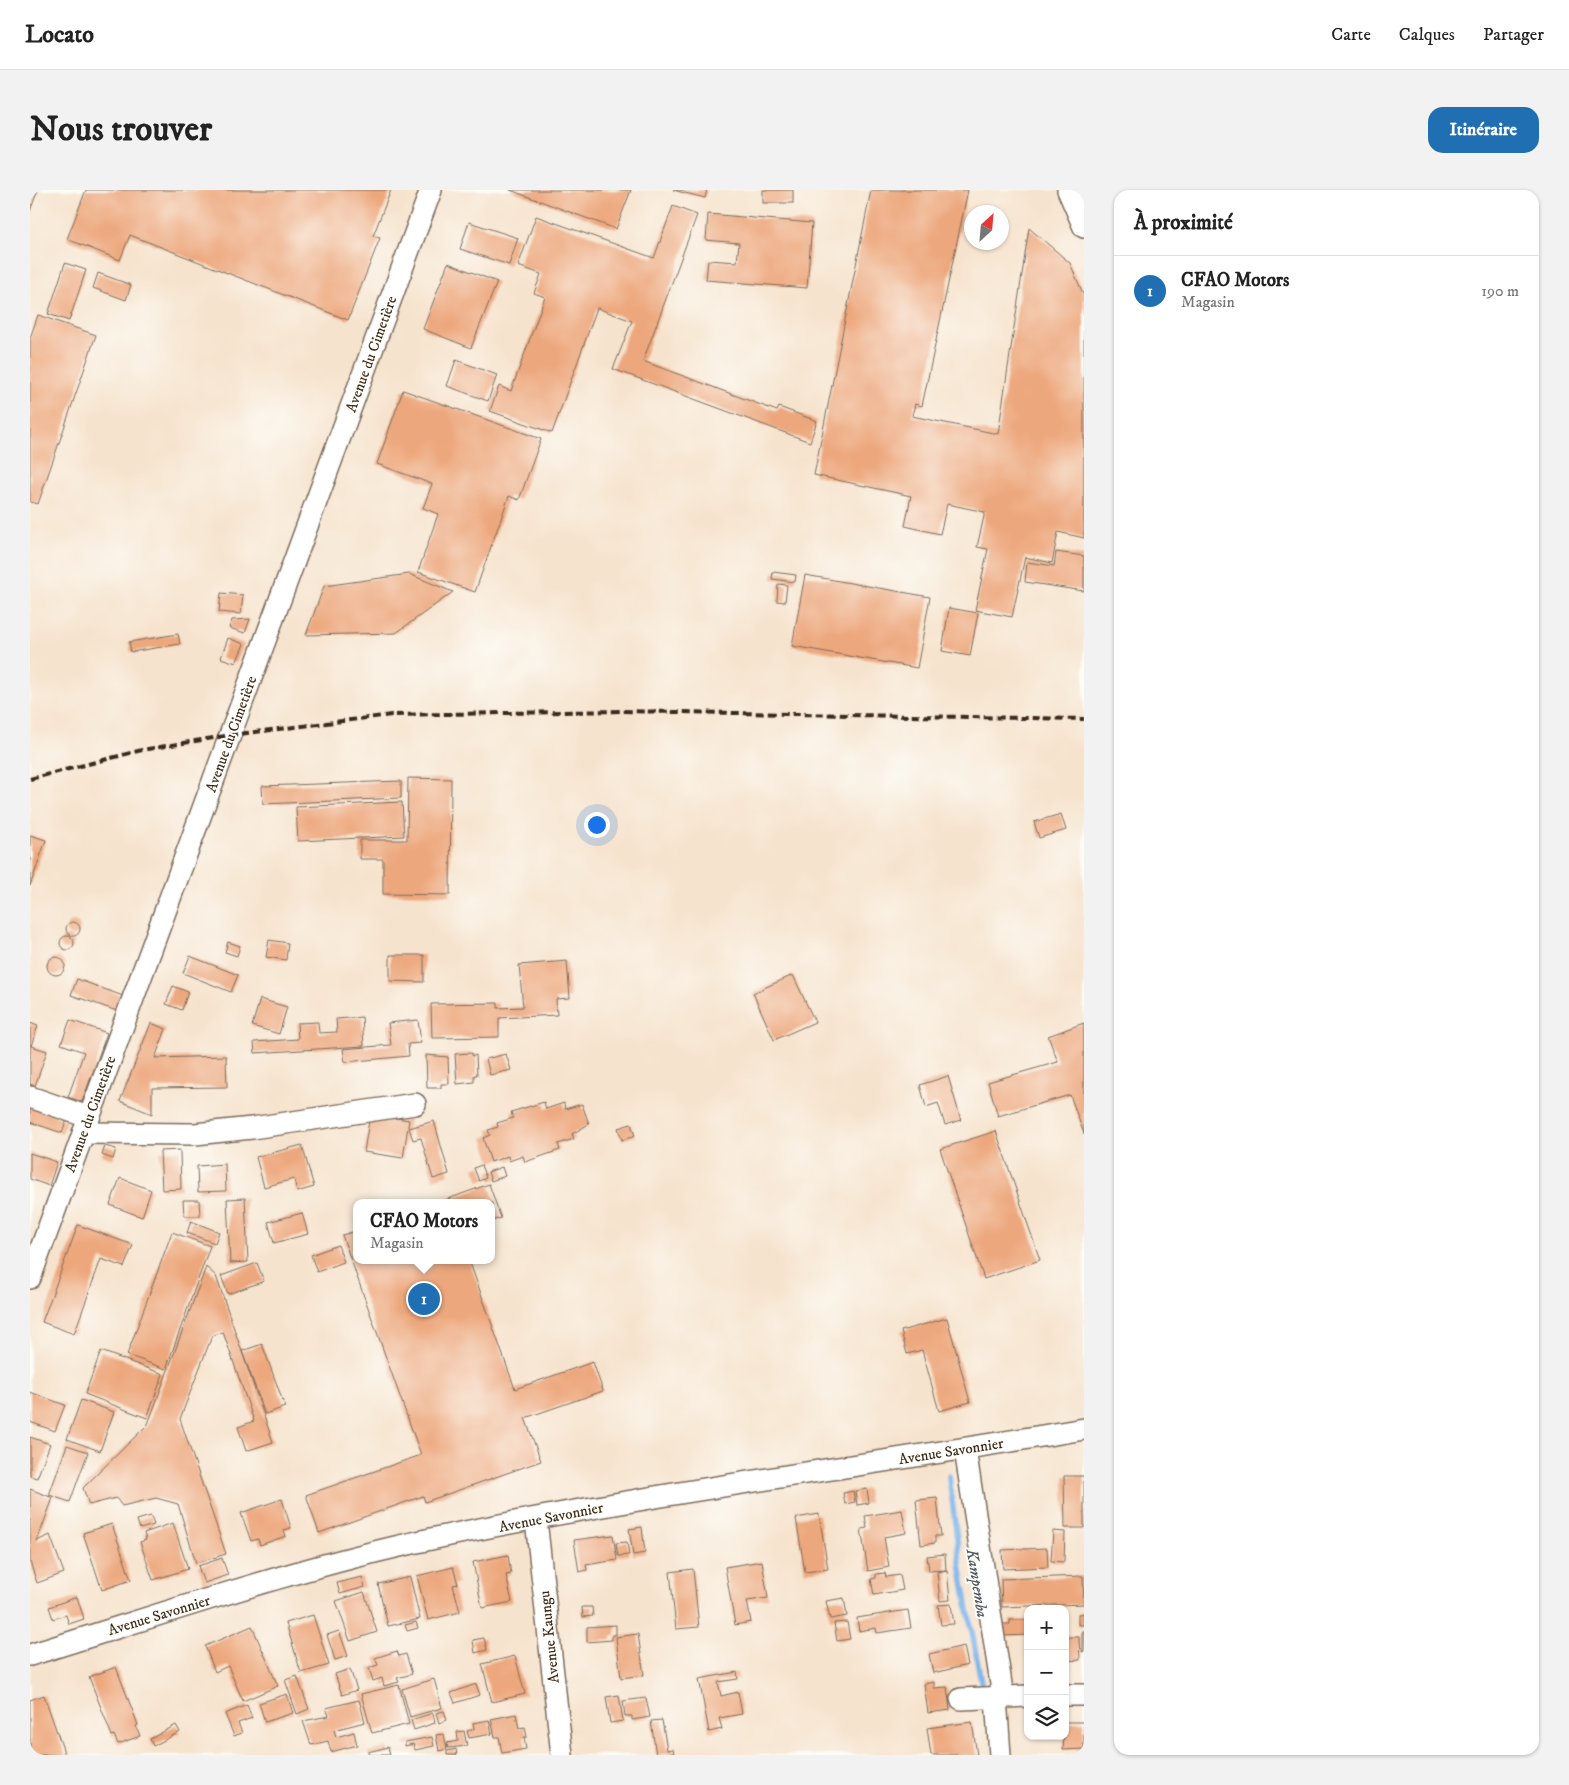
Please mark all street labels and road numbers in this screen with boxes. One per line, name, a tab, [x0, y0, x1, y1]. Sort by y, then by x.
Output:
street label: Avenue du Cimetière	[342, 293, 401, 415]
street label: Avenue du Cimetière	[202, 673, 261, 795]
street label: Avenue du Cimetière	[61, 1053, 120, 1175]
street label: Avenue Savonnier	[897, 1434, 1005, 1469]
street label: Avenue Savonnier	[497, 1498, 605, 1537]
street label: Avenue Kaungu	[535, 1590, 564, 1684]
street label: Avenue Savonnier	[106, 1591, 213, 1640]

